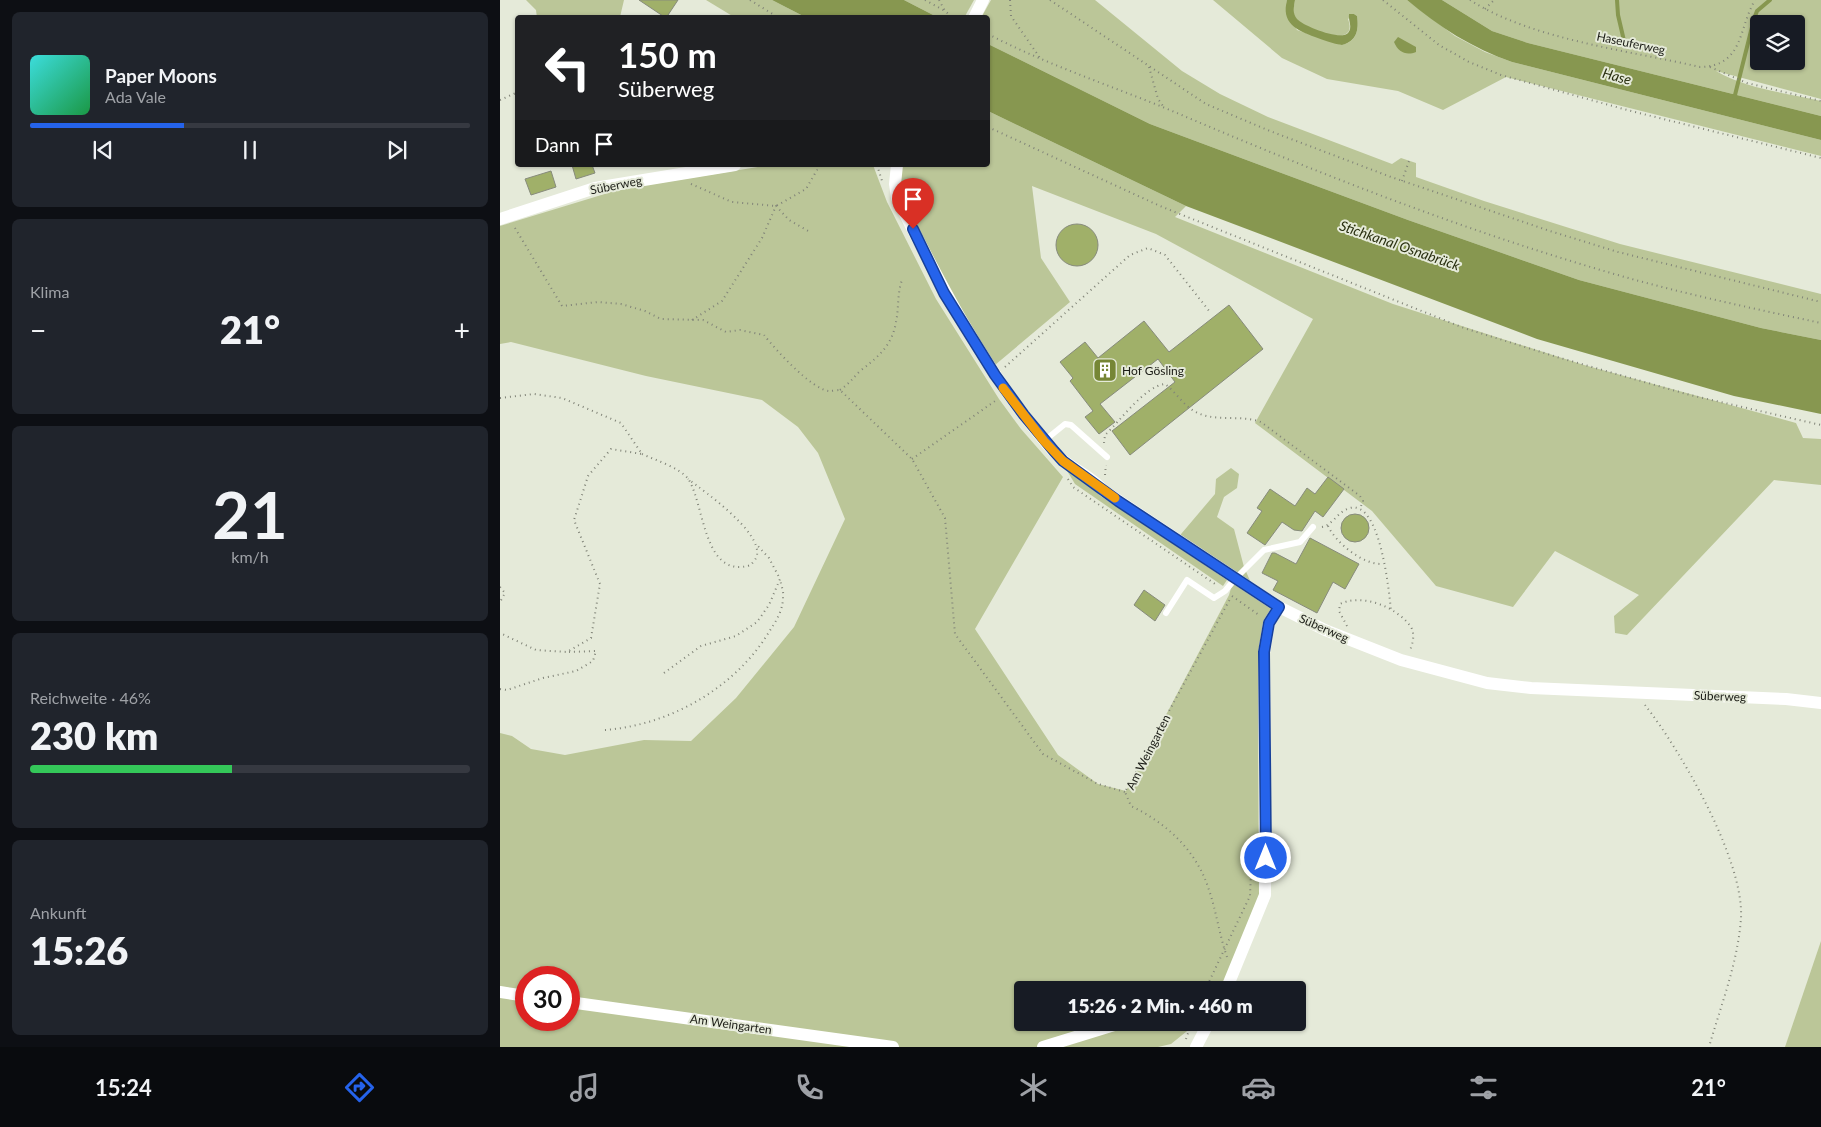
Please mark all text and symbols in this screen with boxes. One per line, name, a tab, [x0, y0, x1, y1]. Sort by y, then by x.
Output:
map controls	[1750, 15, 1805, 70]
button: layers	[1750, 15, 1805, 70]
street label: Haseuferweg	[1595, 28, 1667, 58]
text: 150 m	[618, 33, 717, 75]
icon: left	[535, 35, 600, 100]
text: Paper Moons	[105, 64, 217, 87]
water label: Hase	[1601, 64, 1634, 88]
text: Süberweg	[618, 75, 714, 102]
text: Ada Vale	[105, 87, 166, 106]
icon: arrive	[590, 130, 618, 158]
text: Dann	[535, 133, 580, 156]
icon: previous	[89, 136, 117, 164]
icon: pause	[236, 136, 264, 164]
icon: next	[383, 136, 411, 164]
street label: Süberweg	[589, 173, 643, 197]
pin	[892, 178, 934, 229]
icon: arrive	[899, 185, 927, 213]
water label: Stichkanal Osnabrück	[1338, 216, 1463, 274]
text: Klima	[30, 282, 69, 301]
text: 21°	[220, 306, 280, 352]
text: −	[30, 313, 46, 347]
text: +	[454, 313, 470, 347]
building icon: Hof Gösling	[1092, 357, 1118, 383]
place label: Hof Gösling	[1122, 363, 1184, 378]
text: 21	[212, 475, 288, 553]
text: km/h	[231, 547, 269, 566]
street label: Süberweg	[1297, 610, 1351, 646]
text: Reichweite · 46%	[30, 688, 151, 707]
street label: Süberweg	[1694, 688, 1746, 704]
text: 230 km	[30, 712, 158, 758]
street label: Am Weingarten	[1123, 712, 1173, 792]
position arrow	[1239, 831, 1291, 883]
text: Ankunft	[30, 903, 87, 922]
text: 15:26	[30, 927, 128, 973]
speed limit sign: 30	[515, 966, 580, 1031]
text: 15:26 · 2 Min. · 460 m	[1067, 994, 1253, 1017]
street label: Am Weingarten	[689, 1011, 773, 1037]
icon: directions	[342, 1070, 377, 1105]
icon: music	[567, 1070, 602, 1105]
icon: phone	[792, 1070, 827, 1105]
icon: climate	[1016, 1070, 1051, 1105]
icon: car	[1241, 1070, 1276, 1105]
icon: filters	[1466, 1070, 1501, 1105]
text: 15:24	[95, 1074, 152, 1101]
text: 21°	[1691, 1074, 1726, 1101]

